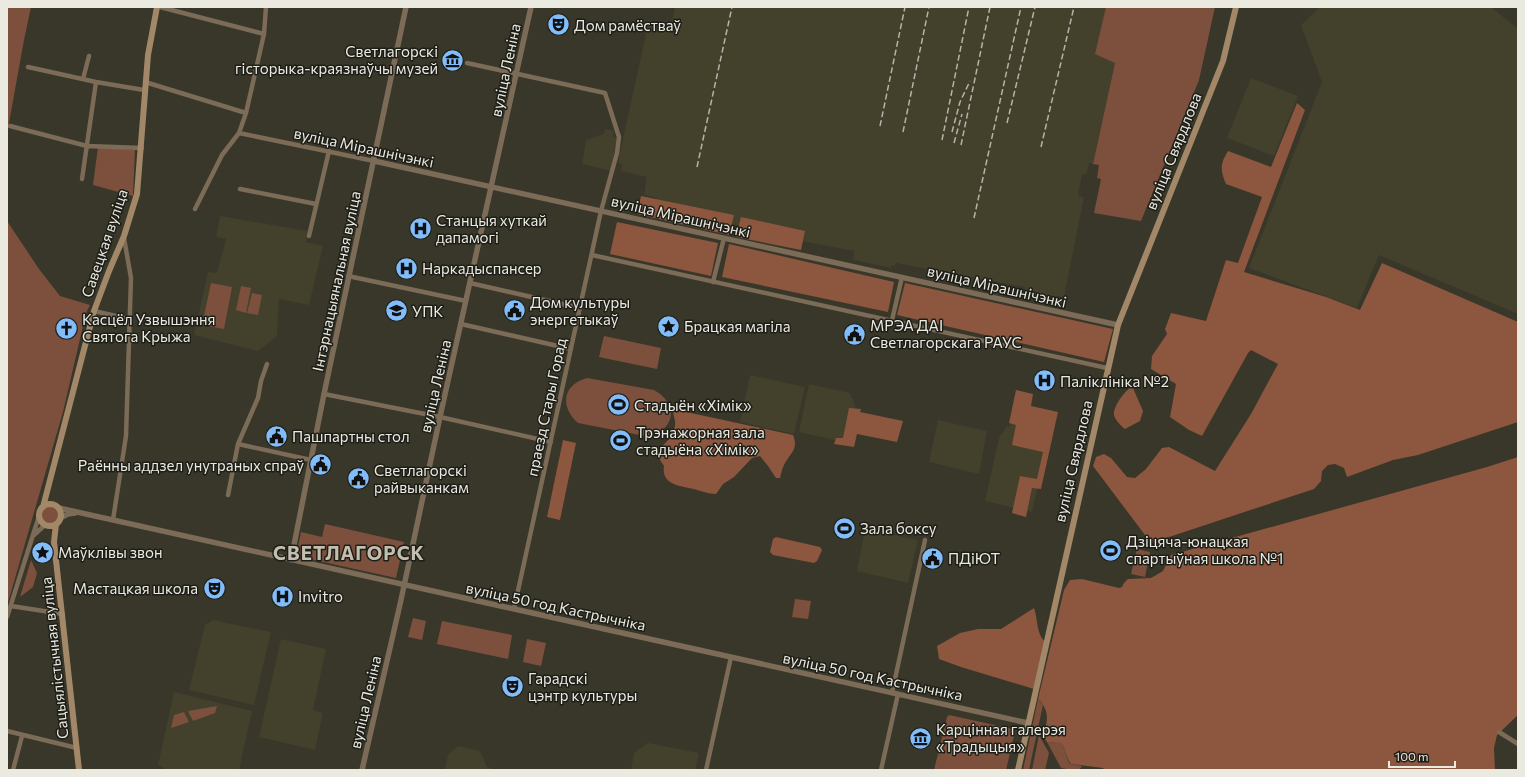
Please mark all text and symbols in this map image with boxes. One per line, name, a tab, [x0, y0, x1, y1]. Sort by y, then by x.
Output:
theatre icon: Дом рамёстваў	[546, 12, 572, 38]
place label: Дом рамёстваў	[574, 16, 681, 34]
street label: вуліца Леніна	[486, 22, 524, 118]
place label: Светлагорскі гісторыка-краязнаўчы музей	[235, 42, 438, 77]
museum icon: Светлагорскі гісторыка-краязнаўчы музей	[440, 47, 466, 73]
street label: вуліца Свярдлова	[1141, 90, 1205, 212]
street label: вуліца Мірашнічэнкі	[292, 123, 436, 171]
street label: Савецкая вуліца	[77, 186, 131, 300]
street label: Інтэрнацыянальная вуліца	[308, 189, 364, 373]
street label: вуліца Мірашнічэнкі	[609, 191, 753, 241]
place label: Станцыя хуткай дапамогі	[436, 211, 547, 246]
hospital icon: Станцыя хуткай дапамогі	[408, 216, 434, 242]
hospital icon: Наркадыспансер	[393, 255, 419, 281]
place label: Наркадыспансер	[422, 259, 542, 277]
street label: вуліца Мірашнічэнкі	[925, 261, 1069, 311]
place label: Дом культуры энергетыкаў	[530, 293, 630, 328]
school or university icon: УПК	[384, 298, 410, 324]
public building icon: Дом культуры энергетыкаў	[501, 298, 527, 324]
place label: УПК	[412, 302, 443, 320]
place label: Касцёл Узвышэння Святога Крыжа	[82, 310, 216, 345]
place icon: Брацкая магіла	[656, 313, 682, 339]
church icon: Касцёл Узвышэння Святога Крыжа	[53, 315, 79, 341]
place label: МРЭА ДАІ Светлагорскага РАУС	[870, 316, 1022, 351]
place label: Брацкая магіла	[684, 317, 791, 335]
public building icon: МРЭА ДАІ Светлагорскага РАУС	[841, 321, 867, 347]
street label: праезд Стары Горад	[523, 336, 569, 478]
street label: вуліца Леніна	[416, 338, 454, 434]
hospital icon: Паліклініка №2	[1031, 368, 1057, 394]
place label: Паліклініка №2	[1060, 372, 1169, 390]
sports icon: Стадыён «Хімік»	[605, 392, 631, 418]
place label: Стадыён «Хімік»	[634, 396, 752, 414]
street label: вуліца Свярдлова	[1050, 398, 1096, 524]
public building icon: Пашпартны стол	[263, 423, 289, 449]
place label: Трэнажорная зала стадыёна «Хімік»	[636, 423, 765, 458]
place label: Пашпартны стол	[292, 427, 410, 445]
sports icon: Трэнажорная зала стадыёна «Хімік»	[608, 428, 634, 454]
public building icon: Раённы аддзел унутраных спраў	[307, 452, 333, 478]
place label: Раённы аддзел унутраных спраў	[78, 456, 304, 474]
place label: Светлагорскі райвыканкам	[374, 461, 469, 496]
public building icon: Светлагорскі райвыканкам	[345, 466, 371, 492]
sports icon: Зала боксу	[831, 515, 857, 541]
place label: Зала боксу	[860, 519, 937, 537]
place label: Дзіцяча-юнацкая спартыўная школа №1	[1126, 532, 1283, 567]
sports icon: Дзіцяча-юнацкая спартыўная школа №1	[1098, 537, 1124, 563]
place icon: Маўклівы звон	[30, 539, 56, 565]
district label: СВЕТЛАГОРСК	[273, 541, 425, 564]
place label: Маўклівы звон	[58, 543, 163, 561]
public building icon: ПДіЮТ	[920, 545, 946, 571]
place label: ПДіЮТ	[948, 549, 1001, 567]
theatre icon: Мастацкая школа	[201, 575, 227, 601]
street label: Сацыялістычная вуліца	[37, 576, 71, 740]
street label: вуліца 50 год Кастрычніка	[464, 578, 648, 634]
place label: Мастацкая школа	[73, 579, 198, 597]
hospital icon: Invitro	[270, 583, 296, 609]
place label: Invitro	[298, 587, 343, 605]
street label: вуліца 50 год Кастрычніка	[781, 648, 965, 704]
street label: вуліца Леніна	[346, 654, 384, 750]
place label: Гарадскі цэнтр культуры	[528, 669, 637, 704]
theatre icon: Гарадскі цэнтр культуры	[499, 674, 525, 700]
place label: Карцінная галерэя «Традыцыя»	[936, 720, 1066, 755]
museum icon: Карцінная галерэя «Традыцыя»	[907, 725, 933, 751]
scale bar	[1389, 743, 1455, 769]
text: 100 m	[1395, 749, 1429, 763]

